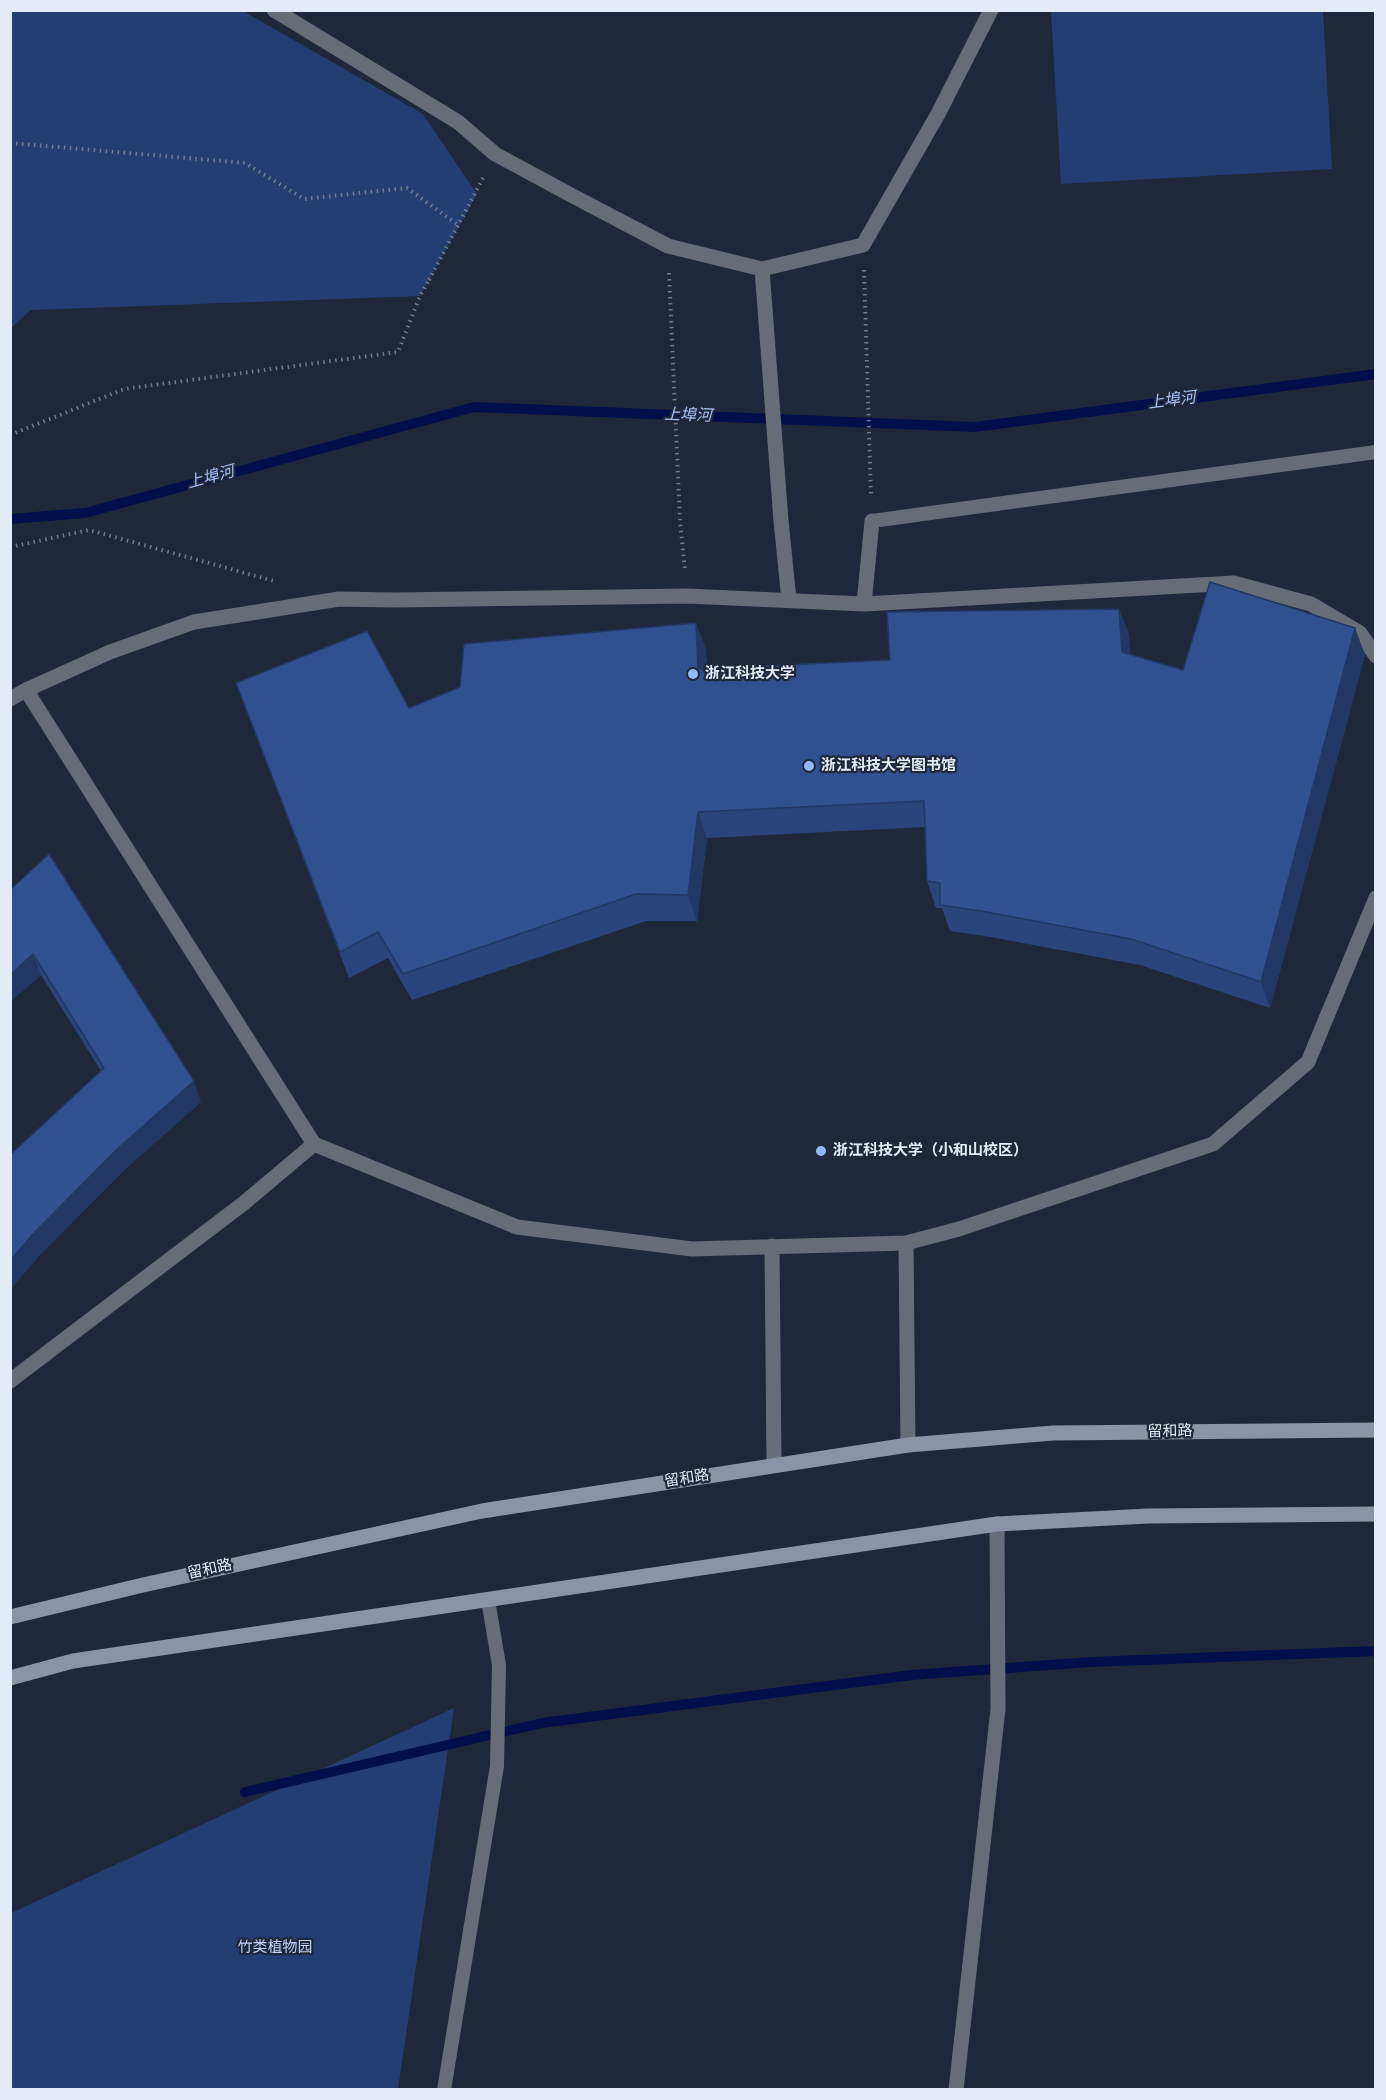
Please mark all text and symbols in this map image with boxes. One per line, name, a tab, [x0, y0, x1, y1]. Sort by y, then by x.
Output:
water label: 上埠河	[1147, 389, 1197, 413]
water label: 上埠河	[664, 406, 712, 426]
water label: 上埠河	[185, 463, 237, 493]
place label: 浙江科技大学	[705, 665, 795, 683]
marker: 浙江科技大学	[686, 667, 700, 681]
place label: 浙江科技大学图书馆	[821, 757, 956, 775]
marker: 浙江科技大学图书馆	[802, 759, 816, 773]
place label: 浙江科技大学（小和山校区）	[833, 1142, 1028, 1160]
marker: 浙江科技大学（小和山校区）	[814, 1144, 828, 1158]
street label: 留和路	[1147, 1423, 1193, 1441]
street label: 留和路	[663, 1467, 711, 1491]
street label: 留和路	[186, 1557, 234, 1583]
park label: 竹类植物园	[238, 1939, 312, 1957]

